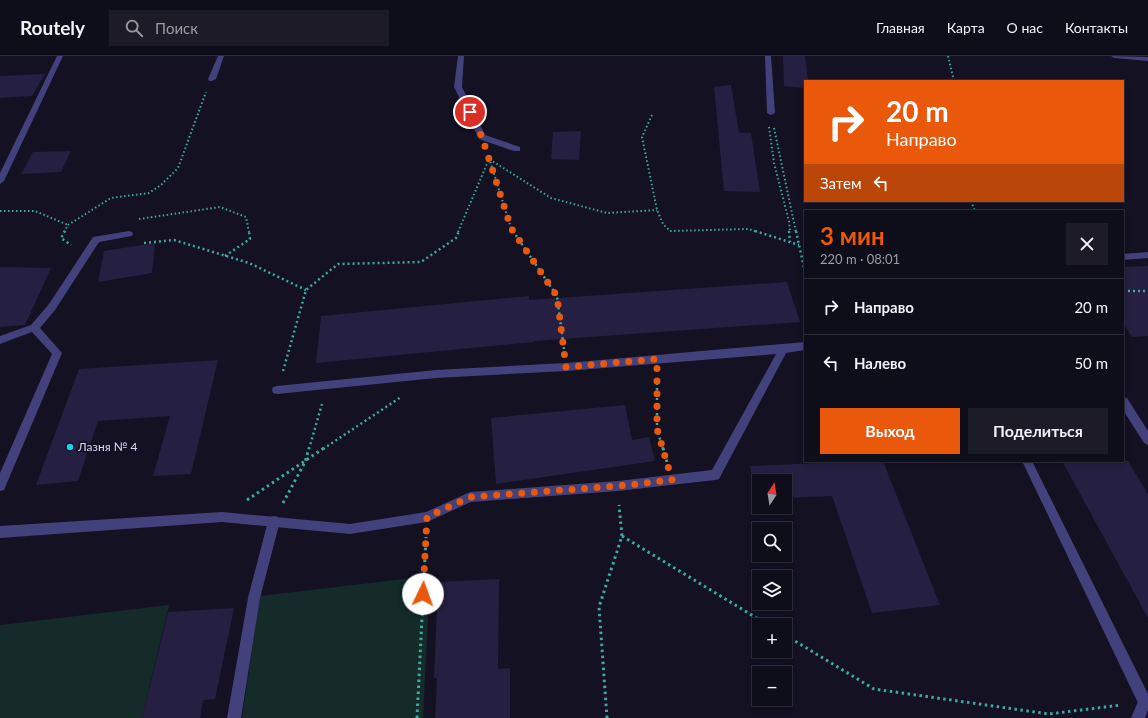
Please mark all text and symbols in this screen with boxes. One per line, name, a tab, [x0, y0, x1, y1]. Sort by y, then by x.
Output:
search box	[109, 10, 389, 46]
text: Routely	[20, 16, 85, 39]
icon: search	[123, 17, 145, 39]
text: Поиск	[155, 19, 198, 37]
text: Главная	[876, 19, 925, 36]
text: Карта	[947, 19, 985, 36]
text: О нас	[1007, 19, 1043, 36]
text: Контакты	[1065, 19, 1128, 36]
text: 20 m	[886, 94, 949, 128]
pin	[453, 95, 487, 129]
icon: right	[820, 96, 872, 148]
icon: arrive	[459, 101, 481, 123]
text: Направо	[886, 128, 957, 150]
icon: left	[870, 172, 892, 194]
text: Затем	[820, 174, 862, 192]
text: 3 мин	[820, 221, 885, 250]
button: close	[1066, 223, 1108, 265]
text: 220 m · 08:01	[820, 251, 900, 267]
icon: right	[820, 296, 842, 318]
text: Направо	[854, 298, 914, 316]
text: 20 m	[1074, 298, 1108, 316]
icon: left	[820, 352, 842, 374]
text: Налево	[854, 354, 906, 372]
text: 50 m	[1074, 354, 1108, 372]
button: Выход	[820, 408, 960, 454]
button: Поделиться	[968, 408, 1108, 454]
place label: Лазня № 4	[77, 439, 138, 454]
marker: Лазня № 4	[65, 442, 75, 452]
north arrow	[752, 474, 792, 514]
map controls	[752, 474, 792, 706]
button: search	[752, 522, 792, 562]
button: layers	[752, 570, 792, 610]
position arrow	[402, 573, 444, 615]
button: +	[752, 618, 792, 658]
button: −	[752, 666, 792, 706]

